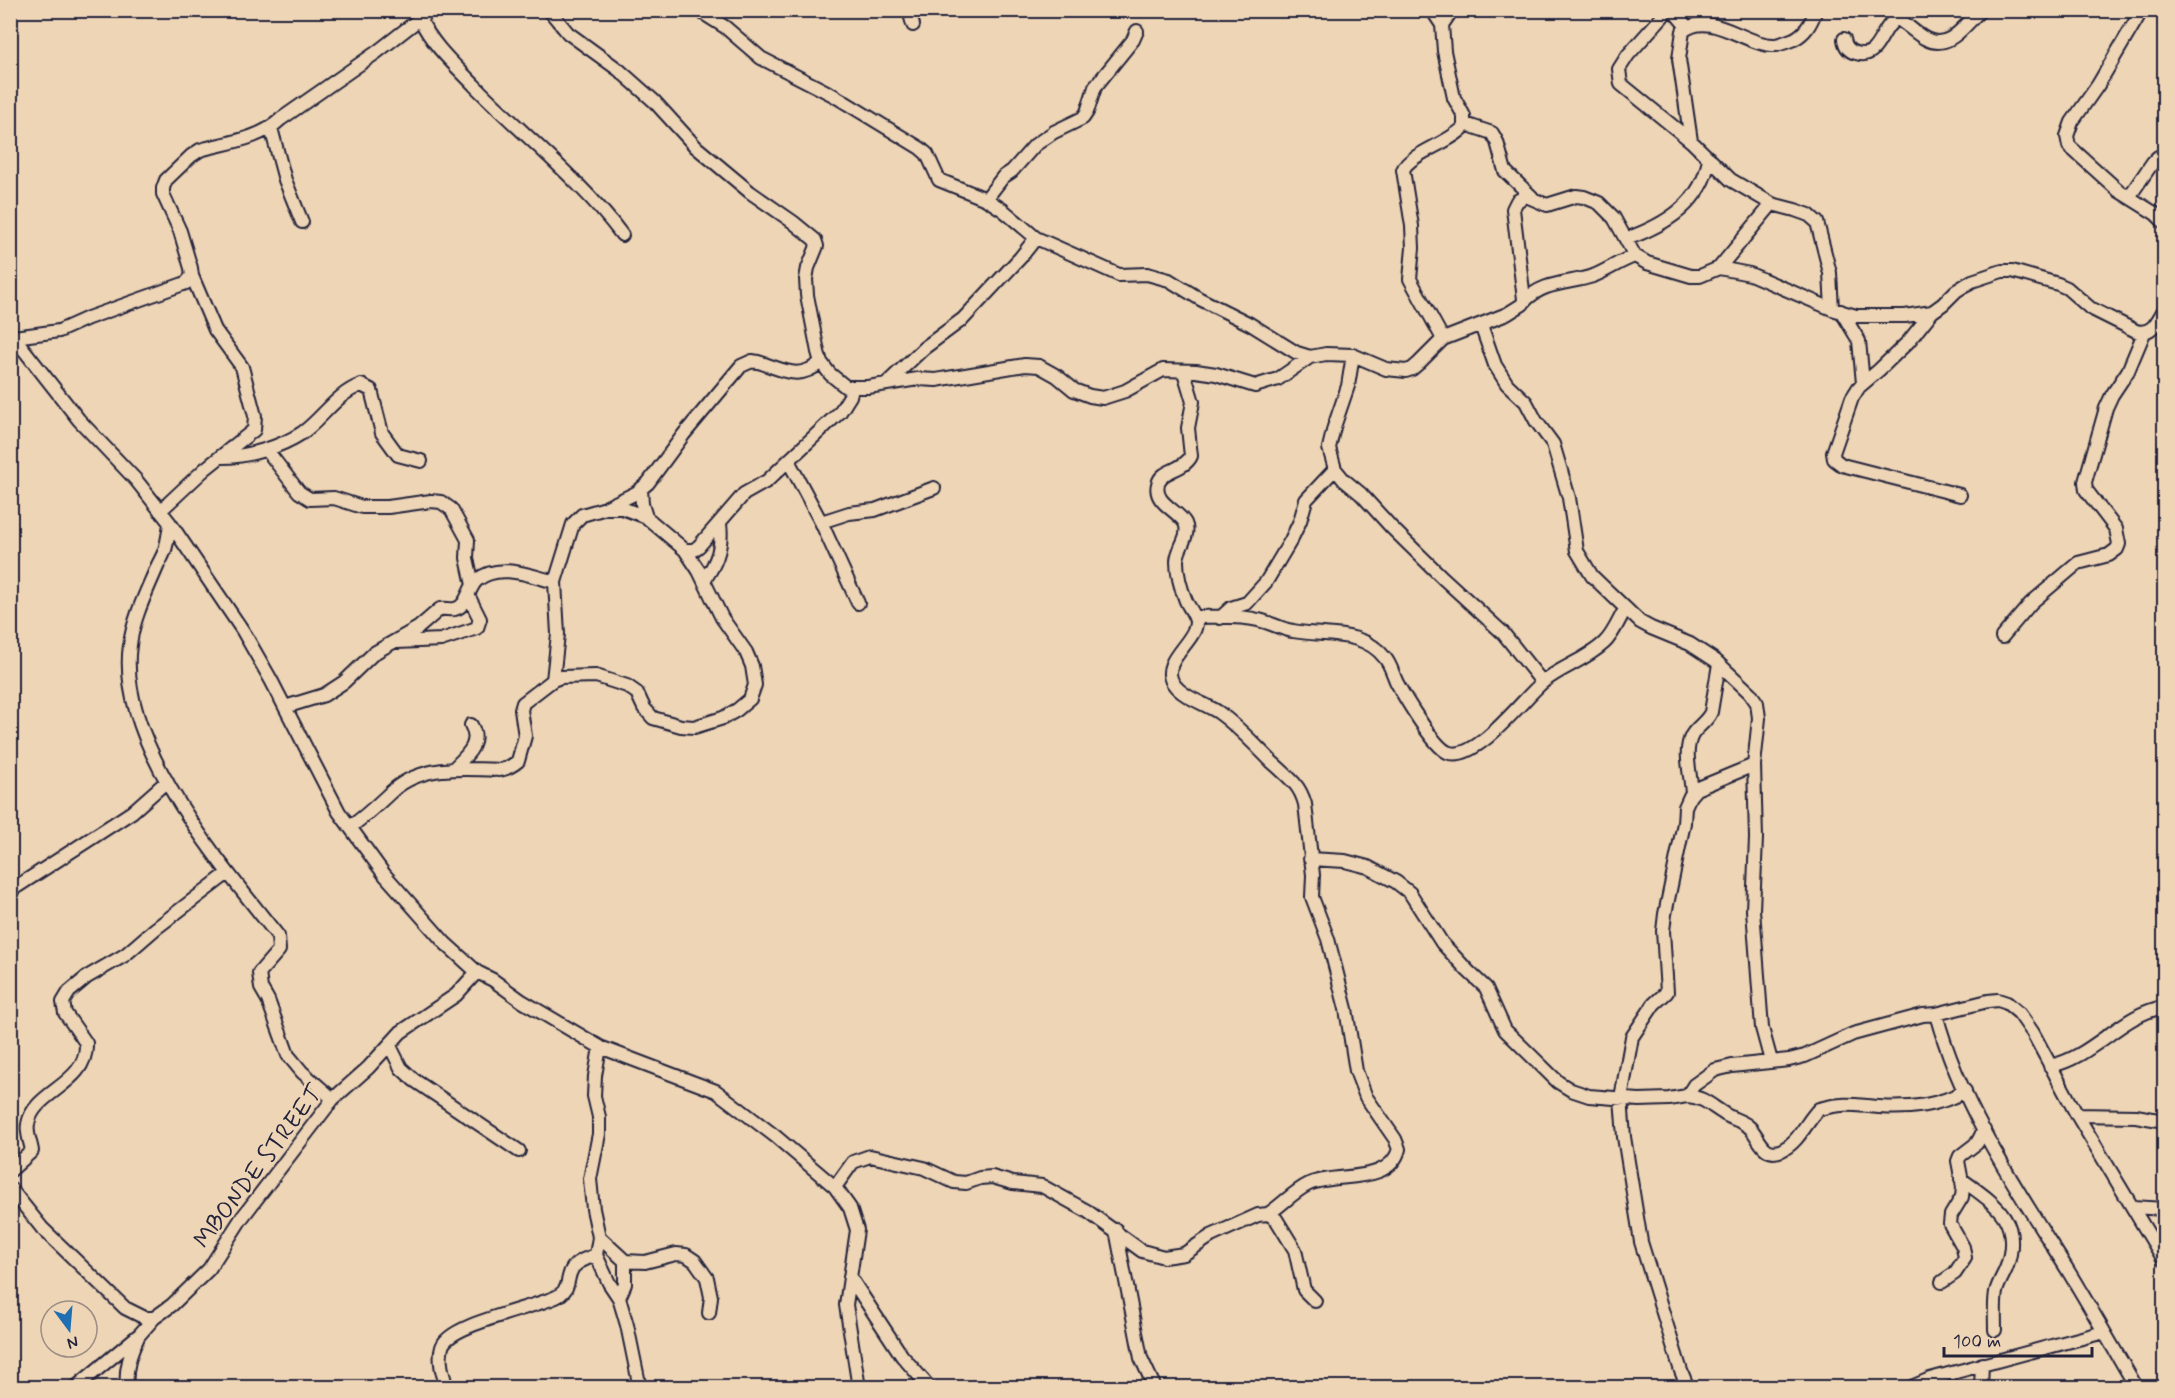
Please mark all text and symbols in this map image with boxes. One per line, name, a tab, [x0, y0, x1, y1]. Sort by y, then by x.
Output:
street label: MBONDE STREET	[187, 1079, 331, 1255]
north arrow	[39, 1299, 99, 1359]
scale bar	[1944, 1320, 2092, 1358]
text: N	[65, 1330, 81, 1354]
text: 100 m	[1953, 1330, 2001, 1354]

